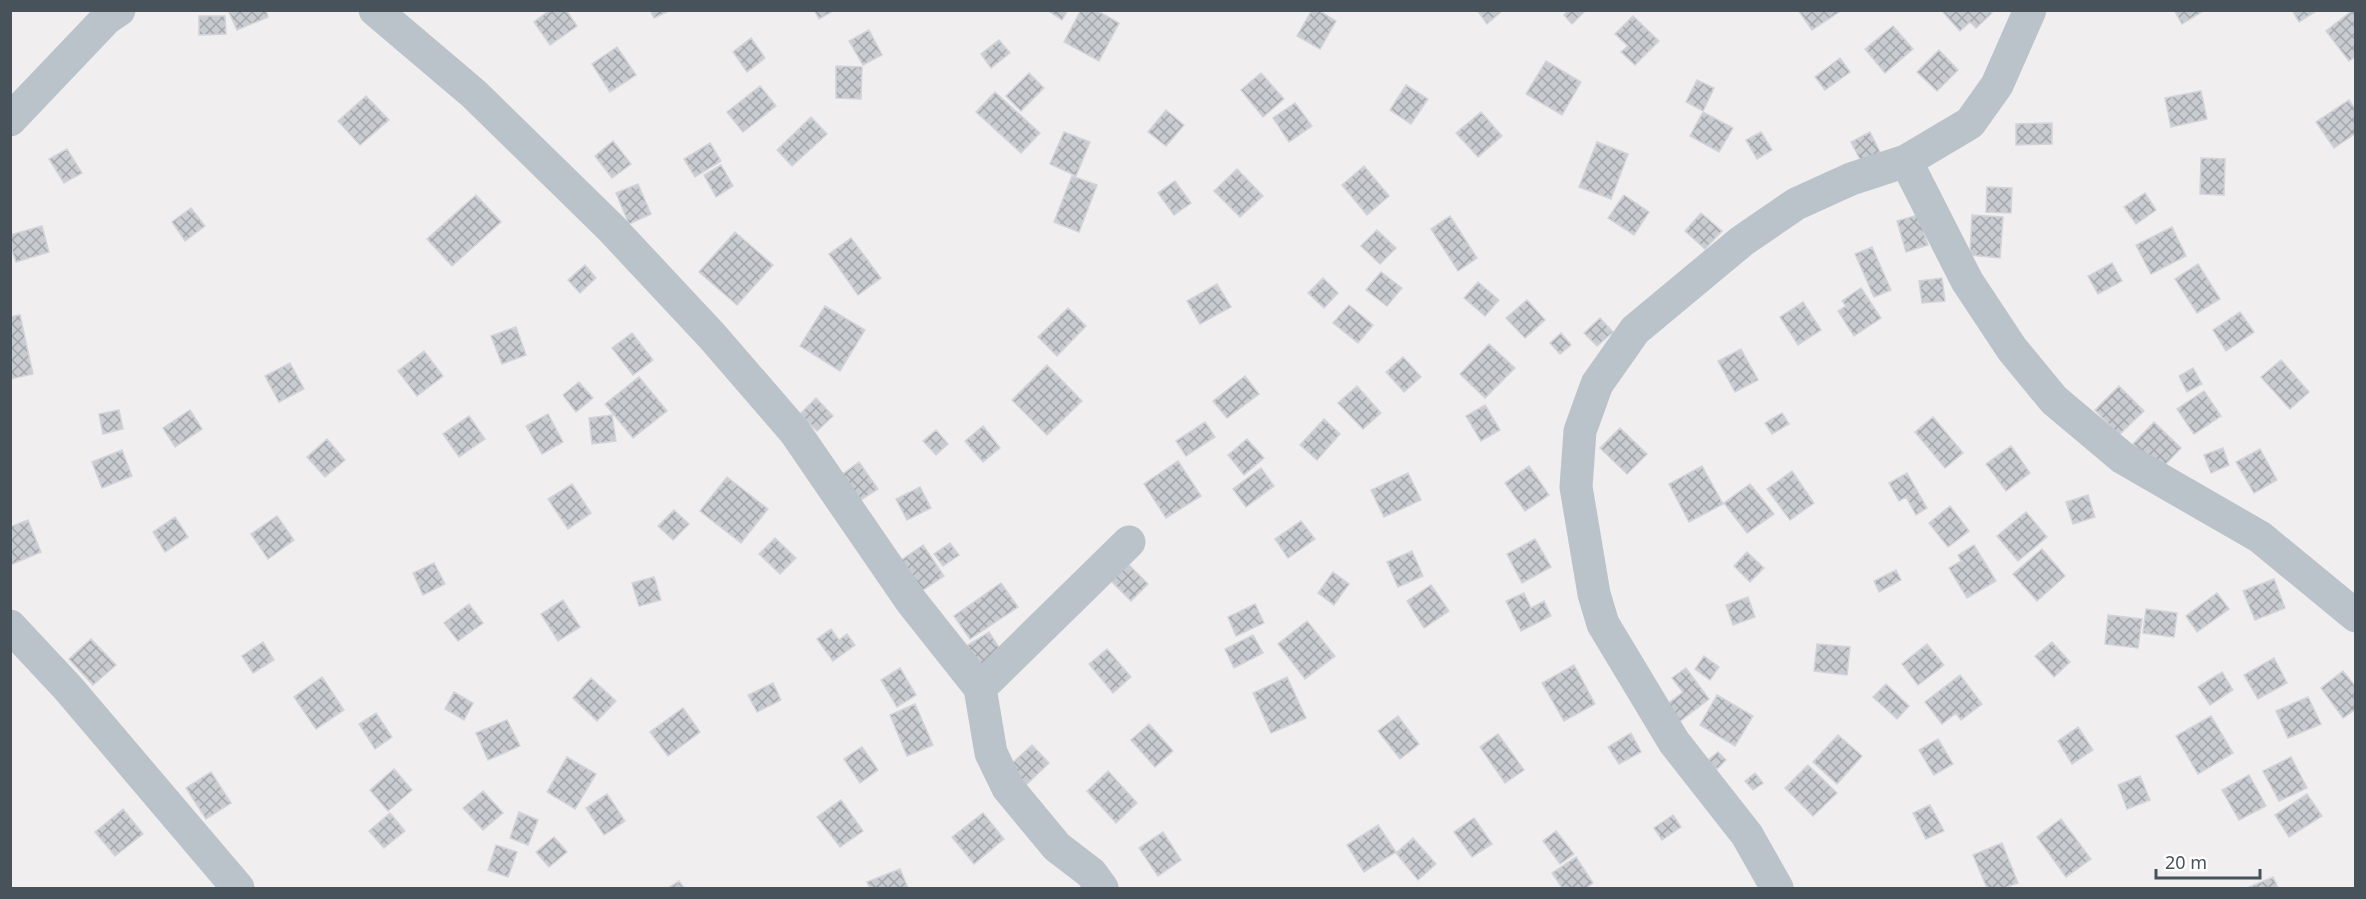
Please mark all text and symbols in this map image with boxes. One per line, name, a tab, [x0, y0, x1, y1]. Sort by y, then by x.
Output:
scale bar	[2156, 842, 2260, 880]
text: 20 m	[2165, 850, 2207, 874]

